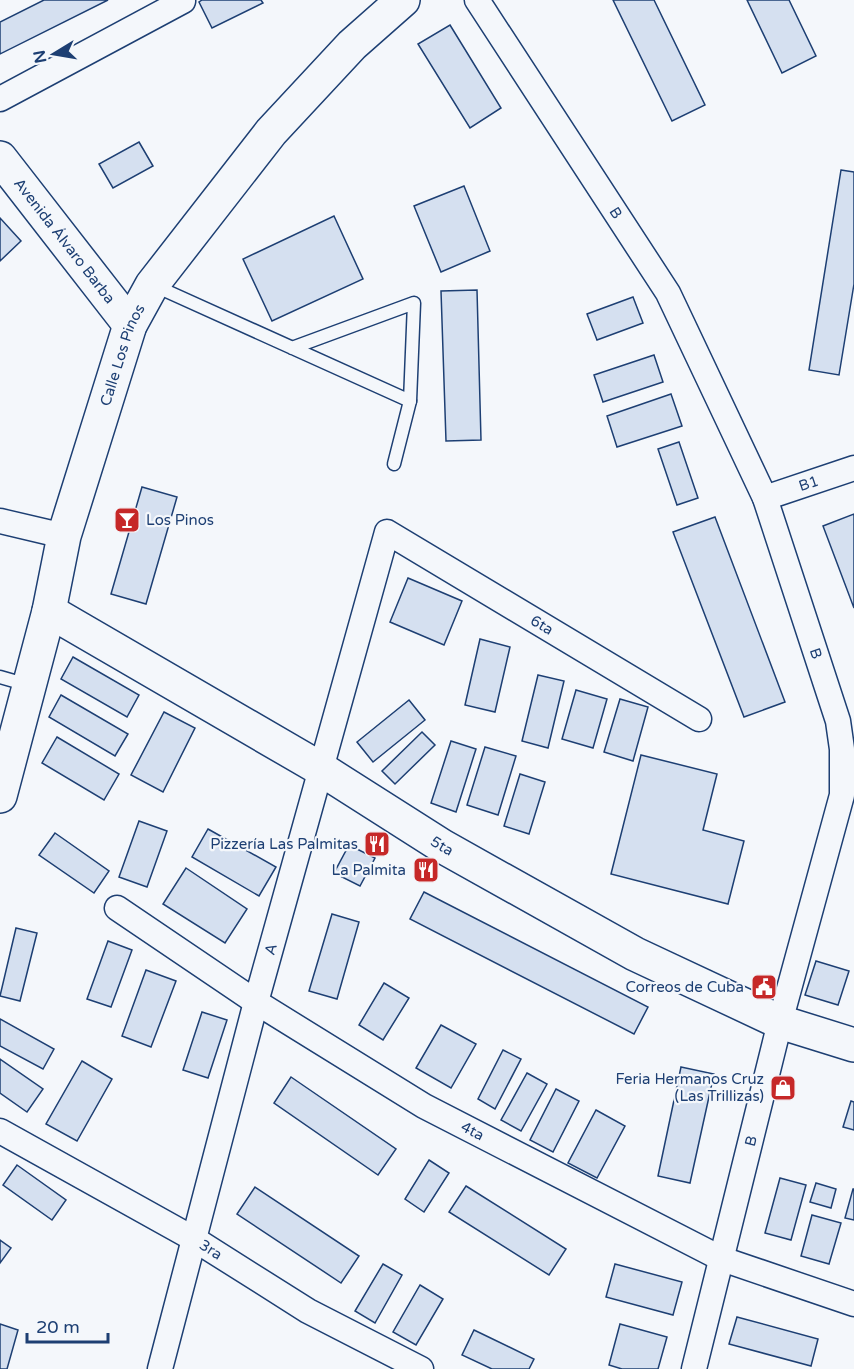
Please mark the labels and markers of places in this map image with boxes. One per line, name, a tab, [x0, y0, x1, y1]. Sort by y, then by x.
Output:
bar icon: Los Pinos	[112, 505, 142, 535]
place label: Los Pinos	[146, 511, 214, 529]
restaurant icon: Pizzería Las Palmitas	[362, 829, 392, 859]
place label: Pizzería Las Palmitas	[210, 835, 358, 853]
restaurant icon: La Palmita	[411, 855, 441, 885]
place label: La Palmita	[332, 861, 406, 879]
public building icon: Correos de Cuba	[749, 972, 779, 1002]
place label: Correos de Cuba	[626, 978, 744, 996]
place label: Feria Hermanos Cruz (Las Trillizas)	[616, 1070, 764, 1105]
shop icon: Feria Hermanos Cruz (Las Trillizas)	[768, 1073, 798, 1103]

